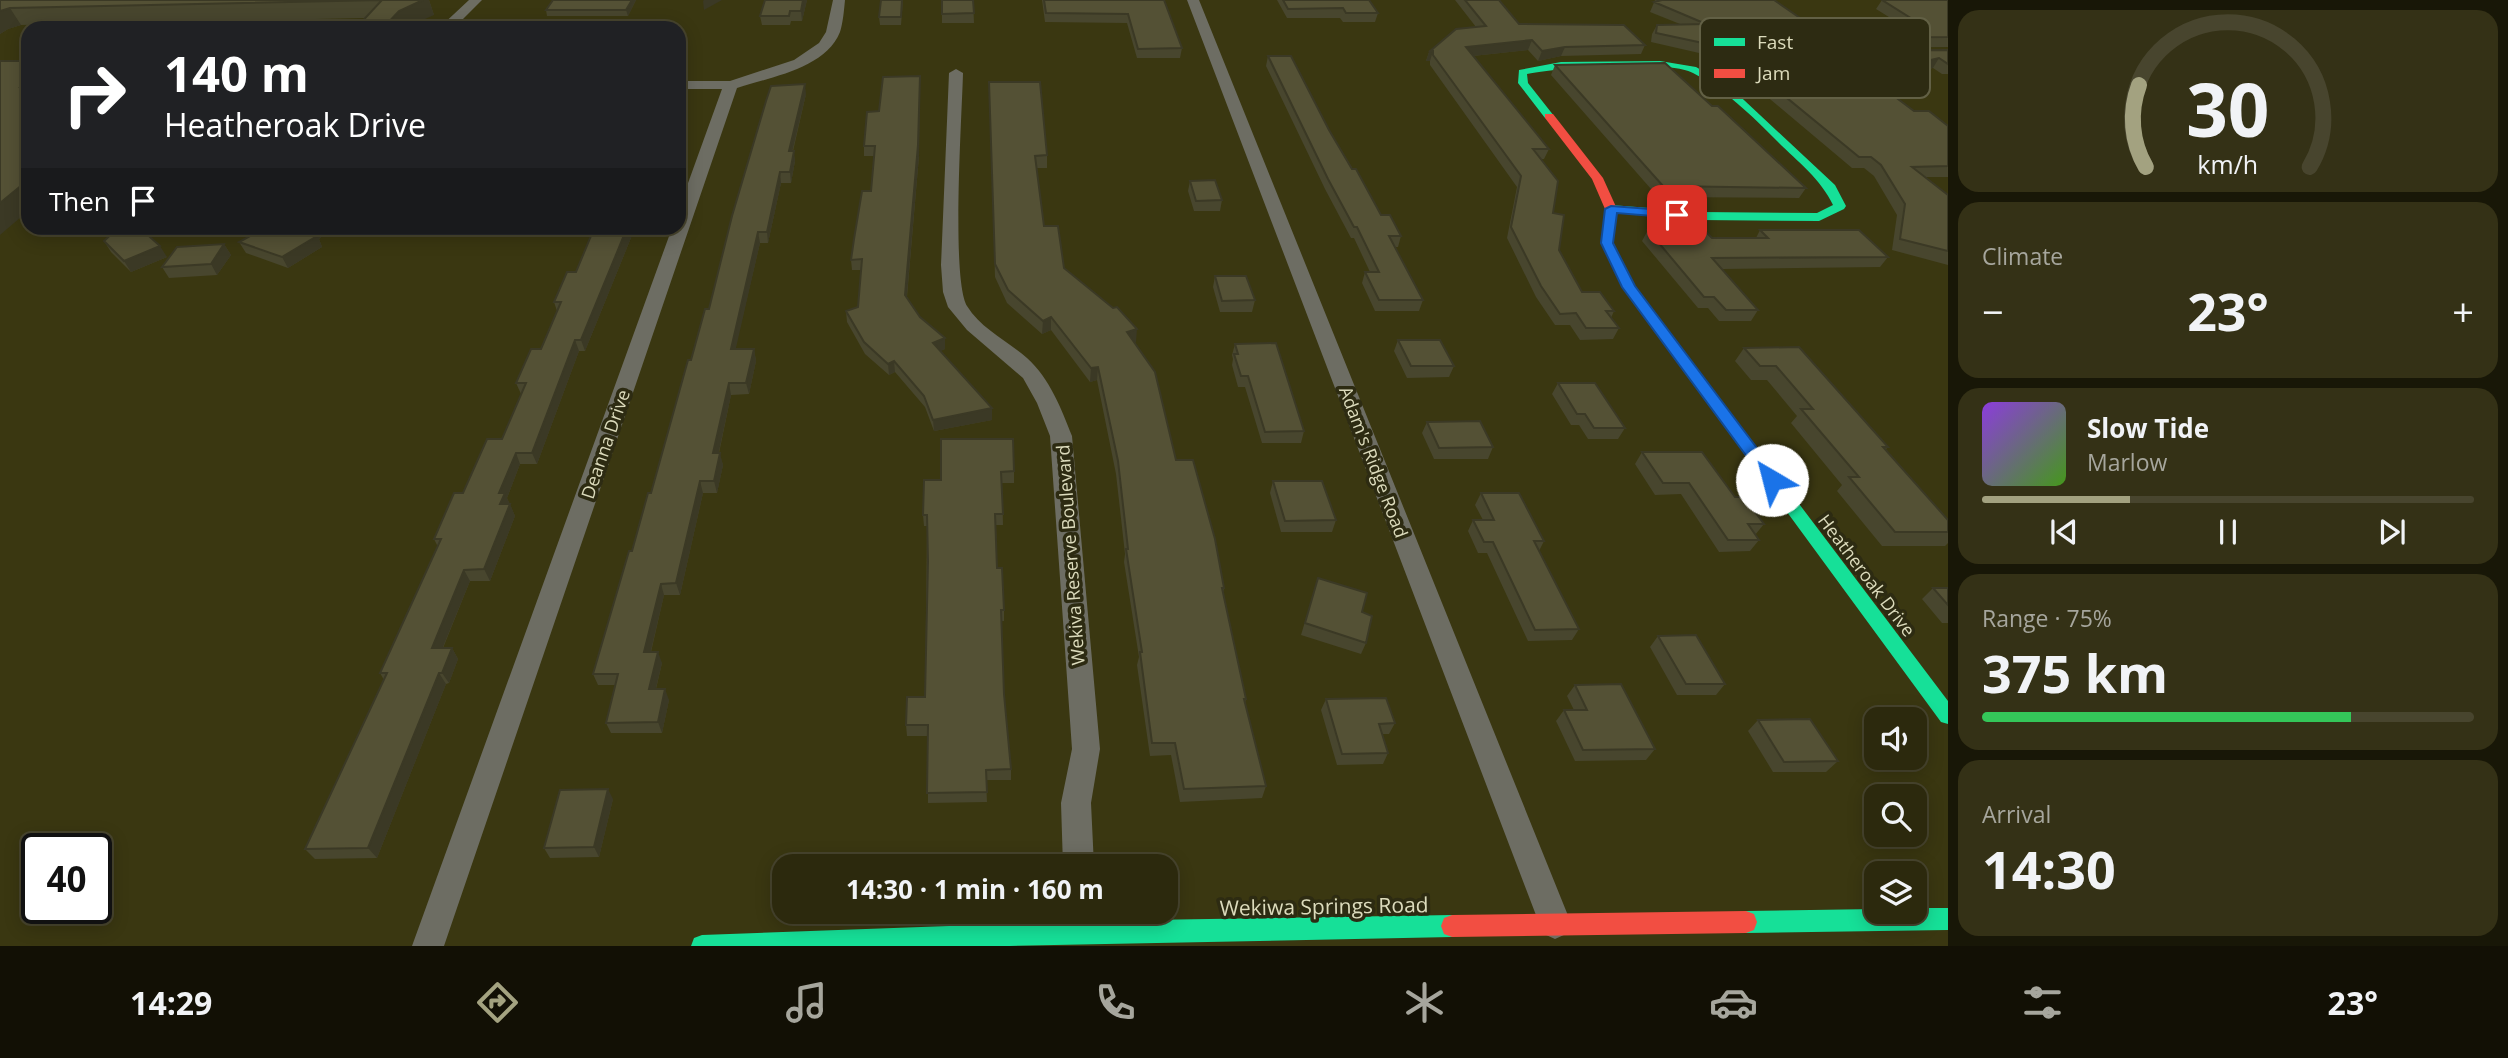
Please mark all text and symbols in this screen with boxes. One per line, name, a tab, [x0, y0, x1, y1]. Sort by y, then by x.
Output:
legend	[1700, 18, 1930, 98]
text: Fast	[1757, 29, 1793, 55]
text: 140 m	[164, 40, 309, 106]
icon: right	[49, 49, 140, 140]
text: 30	[2186, 59, 2270, 158]
text: Jam	[1755, 60, 1790, 86]
text: Heatheroak Drive	[164, 103, 426, 146]
text: km/h	[2198, 147, 2258, 181]
icon: arrive	[124, 182, 162, 220]
text: Then	[49, 183, 110, 219]
pin	[1647, 185, 1707, 245]
icon: arrive	[1658, 196, 1696, 234]
text: Climate	[1982, 240, 2063, 272]
text: 23°	[2187, 275, 2269, 346]
text: −	[1982, 285, 2004, 337]
text: +	[2452, 285, 2474, 337]
street label: Adam's Ridge Road	[1334, 383, 1414, 541]
street label: Deanna Drive	[575, 386, 635, 502]
text: Slow Tide	[2087, 410, 2209, 446]
position arrow	[1735, 443, 1809, 517]
street label: Wekiva Reserve Boulevard	[1050, 444, 1090, 666]
text: Marlow	[2087, 446, 2167, 478]
street label: Heatheroak Drive	[1813, 509, 1921, 641]
icon: previous	[2045, 513, 2083, 551]
icon: pause	[2209, 513, 2247, 551]
icon: next	[2373, 513, 2411, 551]
text: Range · 75%	[1982, 602, 2112, 634]
text: 375 km	[1982, 637, 2168, 708]
map controls	[1864, 707, 1927, 924]
button: sound	[1864, 707, 1927, 770]
button: search	[1864, 784, 1927, 847]
text: Arrival	[1982, 798, 2051, 830]
speed limit sign: 40	[21, 833, 112, 924]
text: 14:30	[1982, 833, 2116, 904]
button: layers	[1864, 861, 1927, 924]
text: 14:30 · 1 min · 160 m	[846, 871, 1104, 907]
street label: Wekiwa Springs Road	[1219, 890, 1429, 922]
icon: directions	[473, 978, 522, 1027]
icon: music	[782, 978, 831, 1027]
icon: phone	[1091, 978, 1140, 1027]
icon: climate	[1400, 978, 1449, 1027]
icon: car	[1709, 978, 1758, 1027]
icon: filters	[2018, 978, 2067, 1027]
text: 14:29	[130, 981, 212, 1024]
text: 23°	[2328, 981, 2378, 1024]

